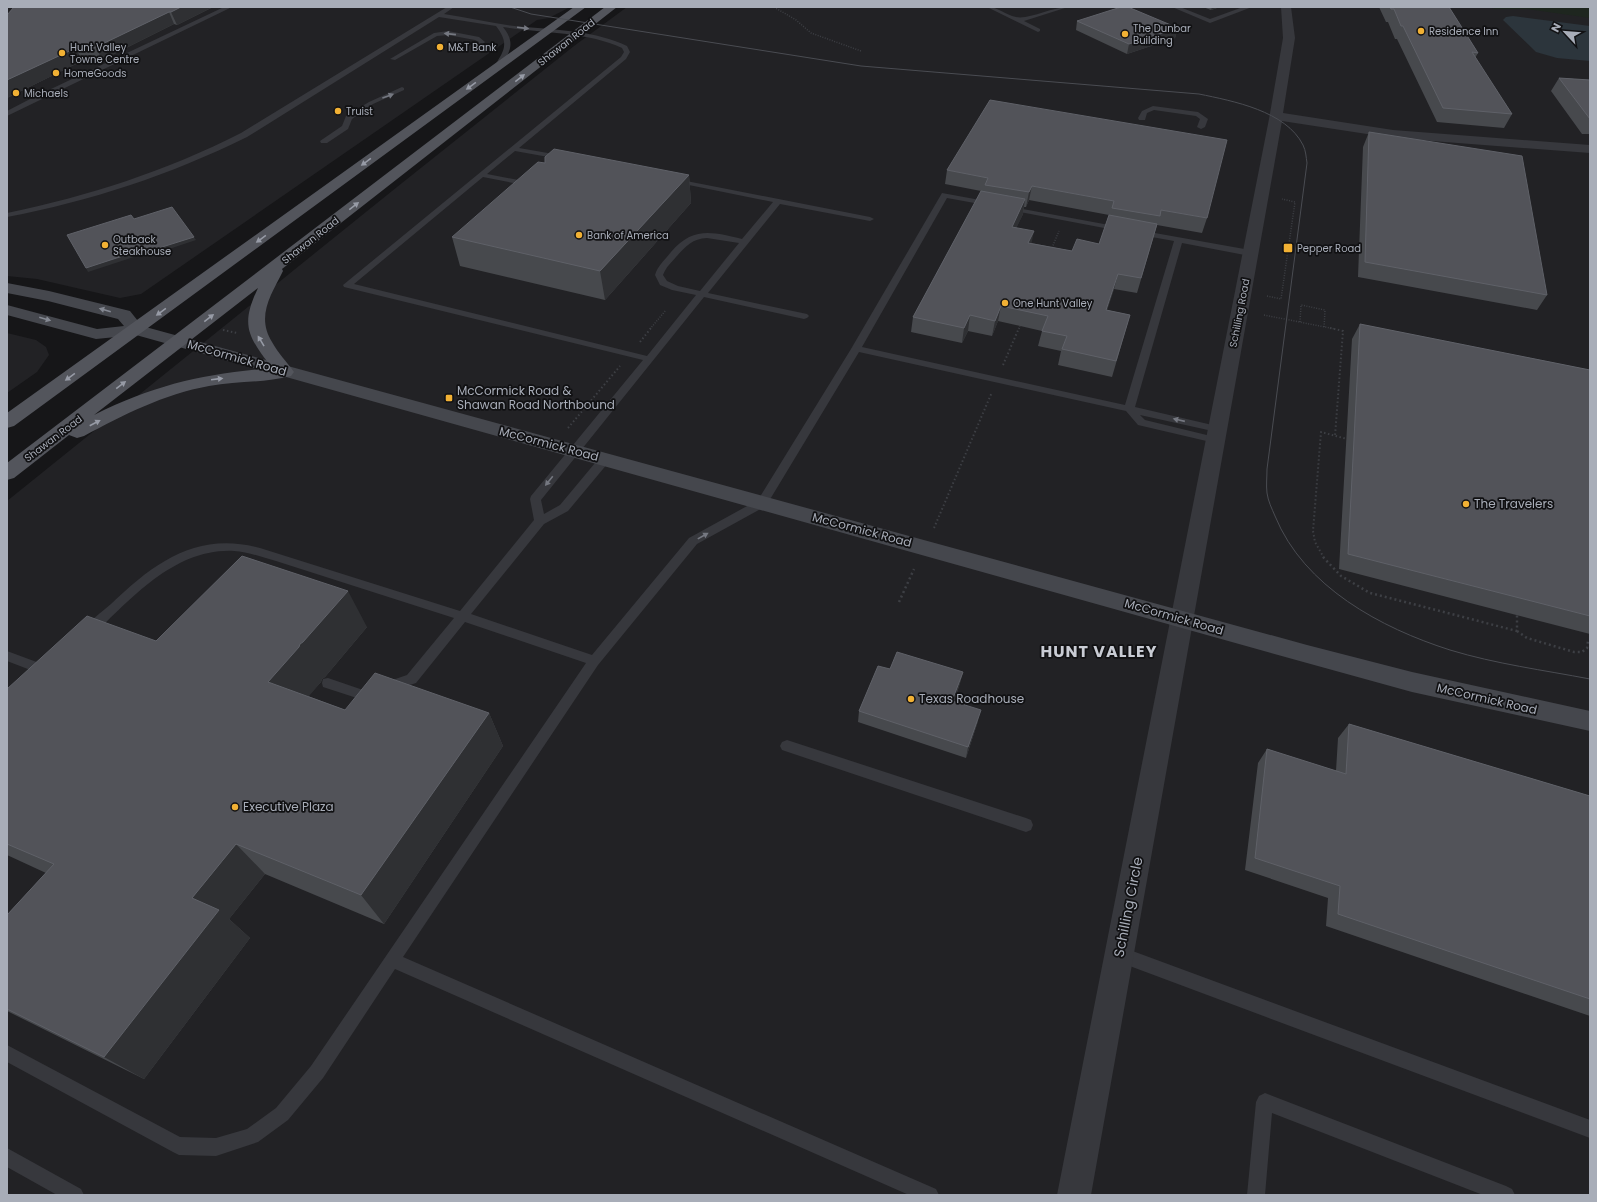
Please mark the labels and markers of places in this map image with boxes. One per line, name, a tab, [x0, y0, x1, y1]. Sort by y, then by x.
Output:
place label: The Dunbar Building	[1133, 21, 1191, 48]
place label: Residence Inn	[1429, 24, 1499, 39]
marker: Residence Inn	[1416, 26, 1426, 36]
marker: The Dunbar Building	[1120, 29, 1130, 39]
place label: Hunt Valley Towne Centre	[70, 40, 139, 67]
place label: M&T Bank	[448, 40, 497, 55]
marker: M&T Bank	[435, 42, 445, 52]
marker: Hunt Valley Towne Centre	[57, 48, 67, 58]
place label: HomeGoods	[64, 66, 126, 81]
marker: HomeGoods	[51, 68, 61, 78]
place label: Michaels	[24, 86, 68, 101]
marker: Michaels	[11, 88, 21, 98]
place label: Truist	[346, 104, 373, 119]
marker: Truist	[333, 106, 343, 116]
place label: Bank of America	[587, 228, 669, 243]
marker: Bank of America	[574, 230, 584, 240]
place label: Outback Steakhouse	[113, 232, 171, 259]
marker: Outback Steakhouse	[100, 240, 110, 250]
place label: Pepper Road	[1297, 241, 1361, 256]
marker: Pepper Road	[1282, 242, 1294, 254]
place label: One Hunt Valley	[1013, 296, 1093, 311]
marker: One Hunt Valley	[1000, 298, 1010, 308]
place label: McCormick Road & Shawan Road Northbound	[457, 382, 615, 413]
marker: McCormick Road & Shawan Road Northbound	[444, 393, 454, 403]
place label: The Travelers	[1474, 495, 1553, 512]
marker: The Travelers	[1461, 499, 1471, 509]
place label: Texas Roadhouse	[919, 690, 1024, 707]
marker: Texas Roadhouse	[906, 694, 916, 704]
place label: Executive Plaza	[243, 798, 334, 815]
marker: Executive Plaza	[230, 802, 240, 812]

